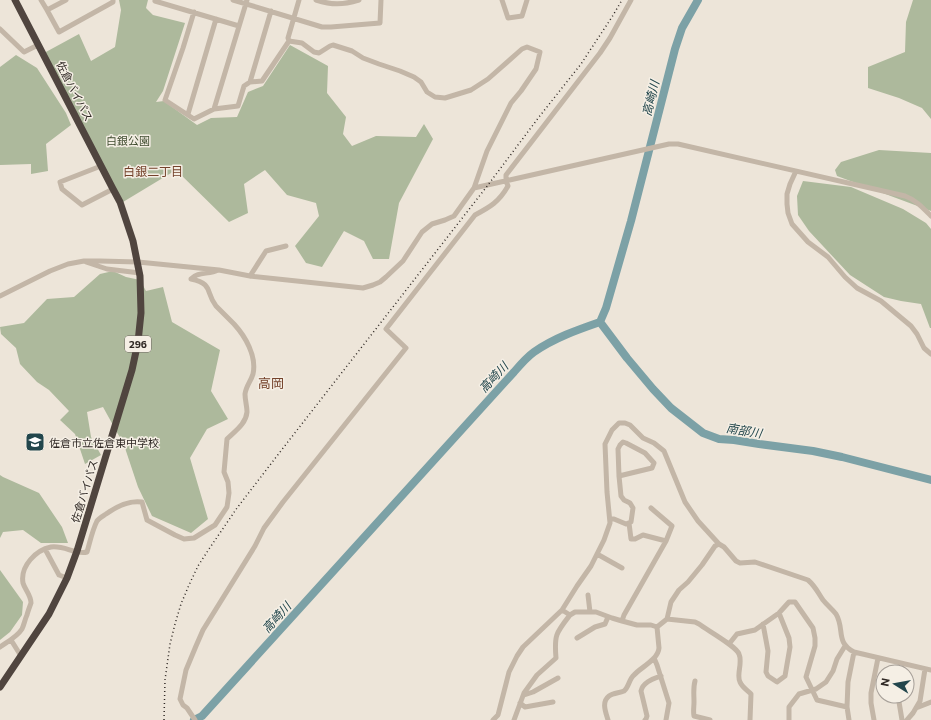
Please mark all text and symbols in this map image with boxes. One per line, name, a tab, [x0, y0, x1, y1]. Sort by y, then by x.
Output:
street label: 佐倉バイパス	[54, 59, 96, 123]
water label: 高崎川	[639, 77, 662, 117]
park label: 白銀公園	[106, 134, 150, 147]
district label: 白銀二丁目	[123, 164, 183, 178]
road number: 296	[125, 336, 151, 352]
water label: 高崎川	[476, 358, 512, 395]
district label: 高岡	[258, 375, 284, 391]
water label: 南部川	[725, 420, 765, 440]
school or university icon: 佐倉市立佐倉東中学校	[24, 431, 46, 453]
place label: 佐倉市立佐倉東中学校	[49, 436, 159, 449]
street label: 佐倉バイパス	[68, 458, 100, 524]
water label: 高崎川	[259, 597, 295, 635]
north arrow	[875, 664, 915, 704]
text: N	[878, 677, 892, 687]

